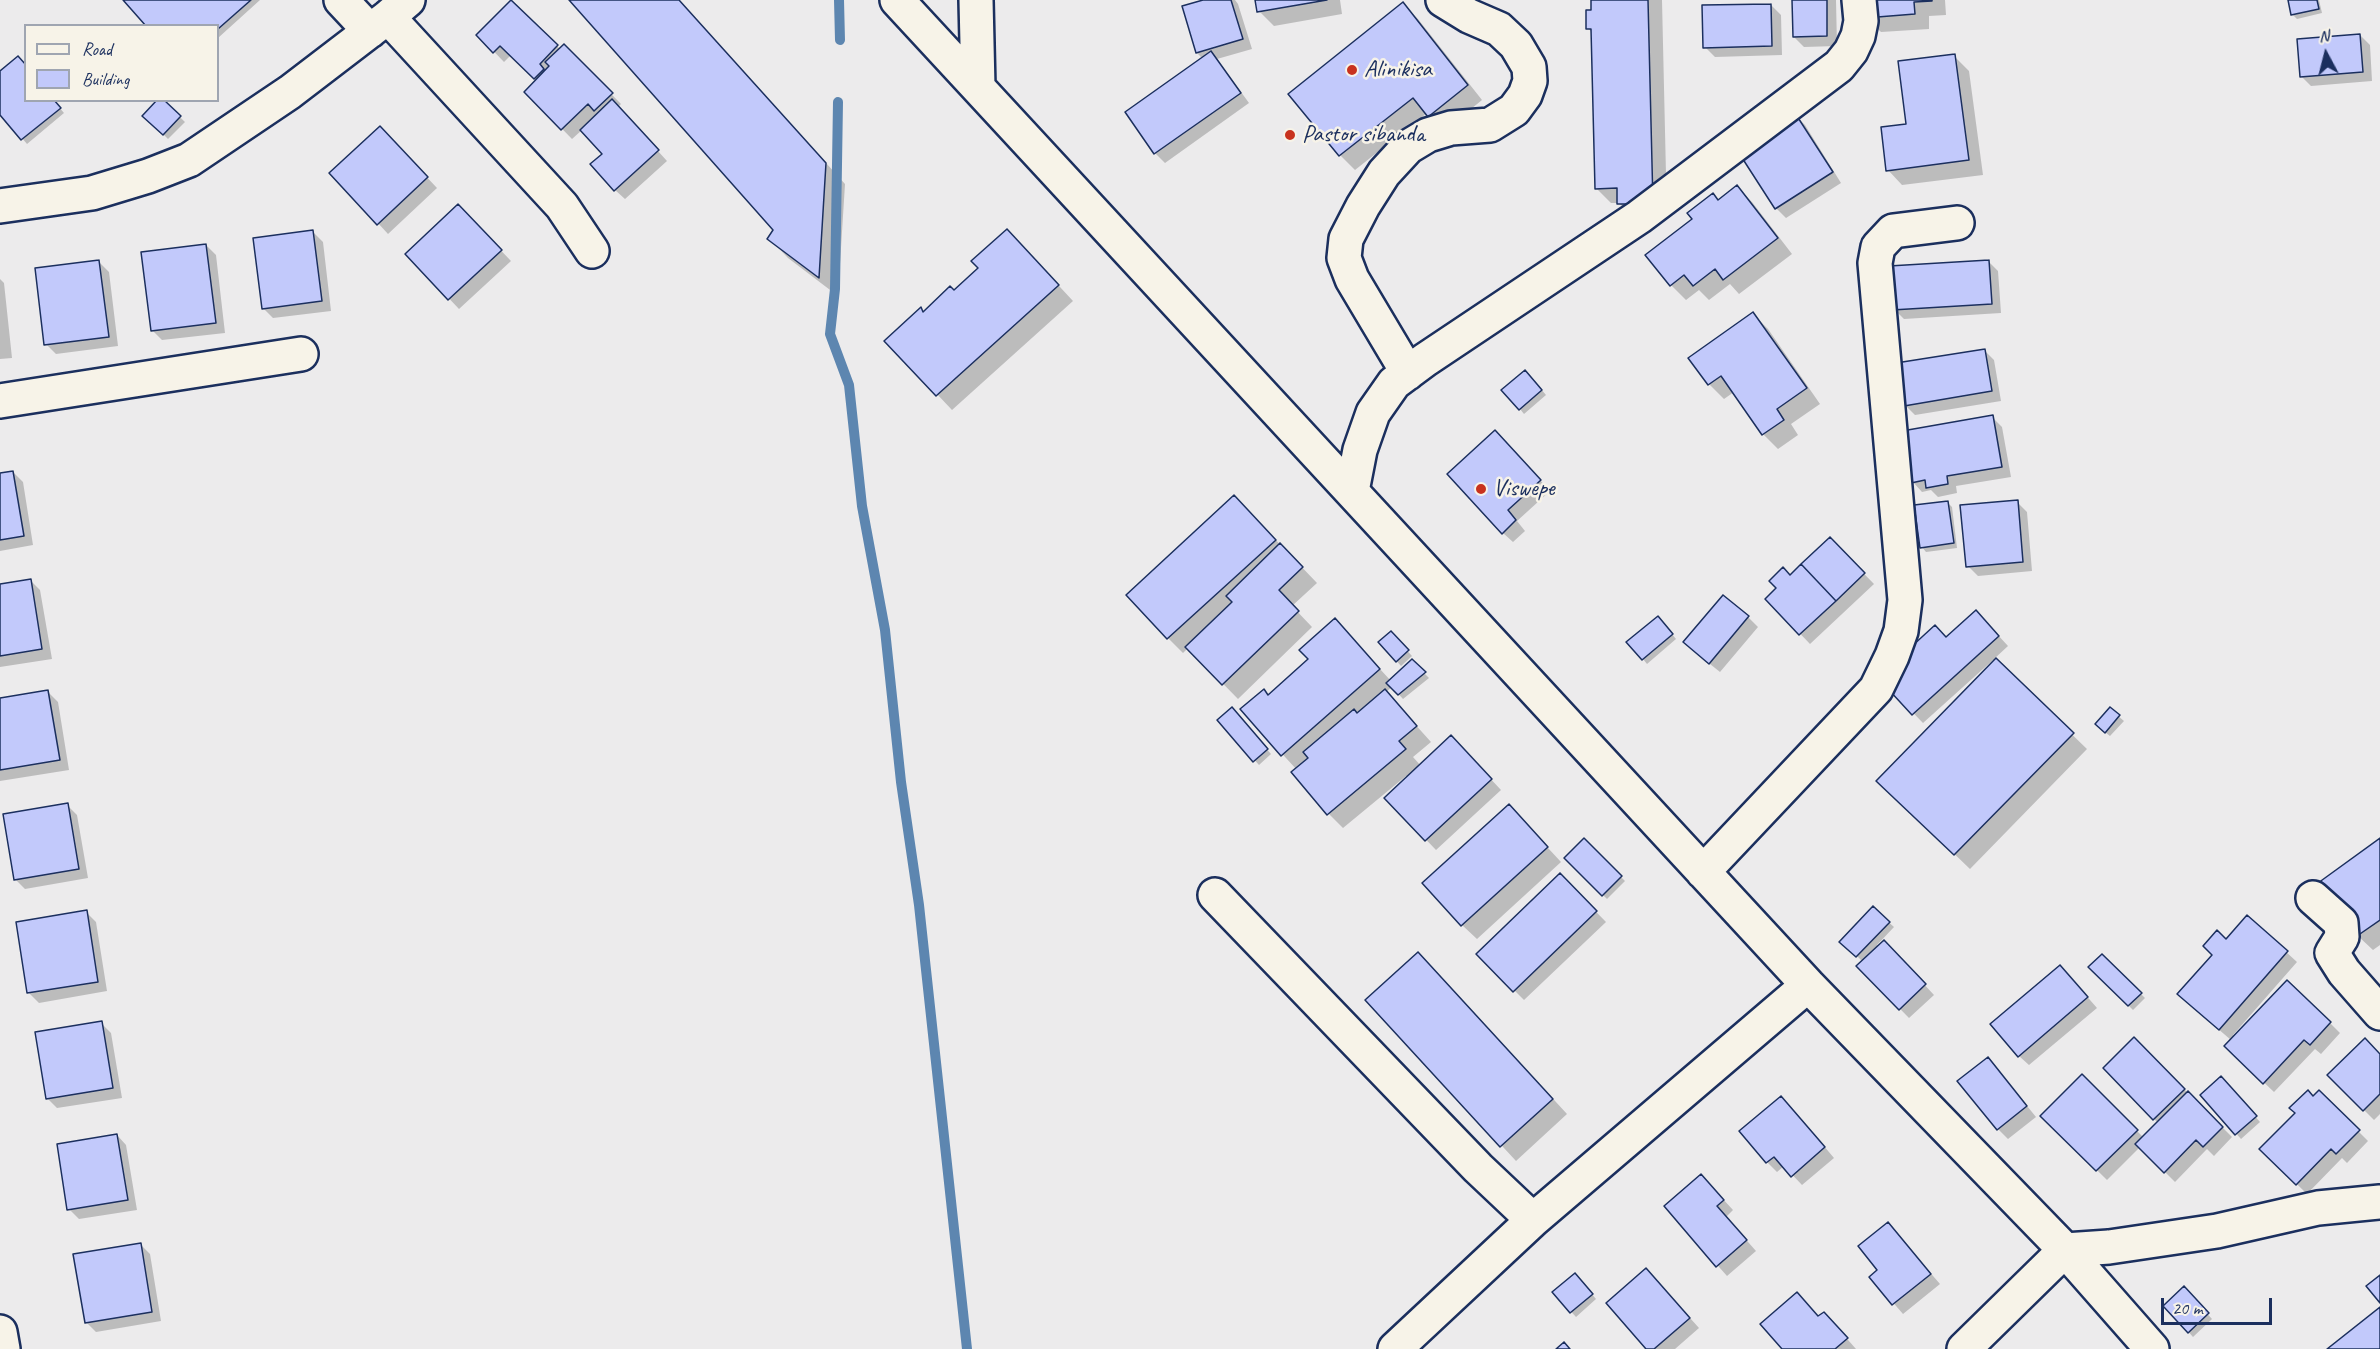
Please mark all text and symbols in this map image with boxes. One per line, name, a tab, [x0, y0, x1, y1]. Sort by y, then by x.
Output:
legend	[24, 24, 219, 102]
north arrow	[2296, 24, 2356, 84]
text: N	[2318, 26, 2330, 47]
text: Road	[82, 38, 112, 60]
place label: Alinikisa	[1364, 56, 1432, 84]
marker: Alinikisa	[1345, 63, 1359, 77]
text: Building	[82, 68, 129, 90]
place label: Pastor sibanda	[1302, 121, 1425, 149]
marker: Pastor sibanda	[1283, 128, 1297, 142]
place label: Viswepe	[1493, 475, 1555, 503]
marker: Viswepe	[1474, 482, 1488, 496]
scale bar	[2164, 1286, 2275, 1324]
text: 20 m	[2172, 1297, 2203, 1319]

